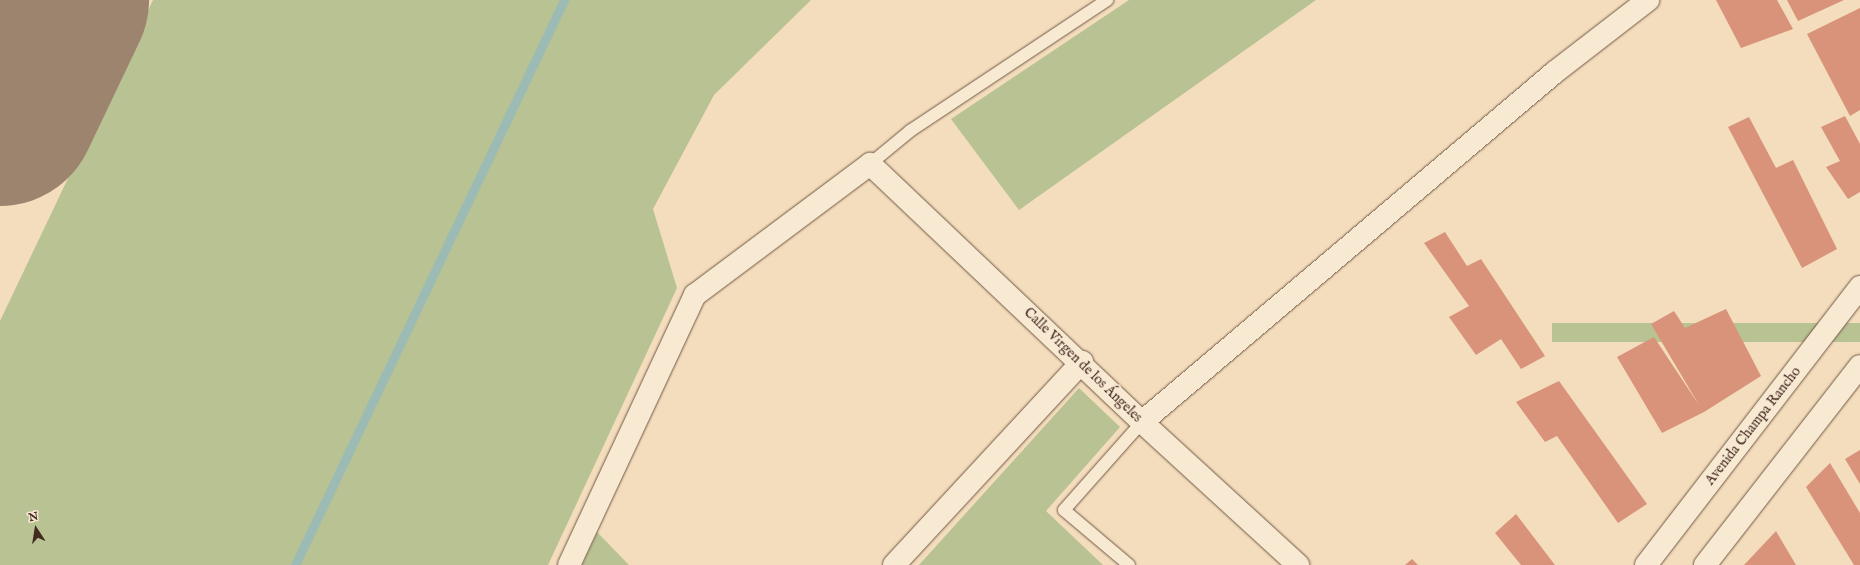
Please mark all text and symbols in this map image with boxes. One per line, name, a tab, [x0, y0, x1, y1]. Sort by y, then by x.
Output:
street label: Calle Virgen de los Ángeles	[1020, 304, 1146, 426]
street label: Avenida Champa Rancho	[1702, 363, 1804, 489]
north arrow	[16, 509, 56, 549]
text: N	[27, 509, 40, 525]

